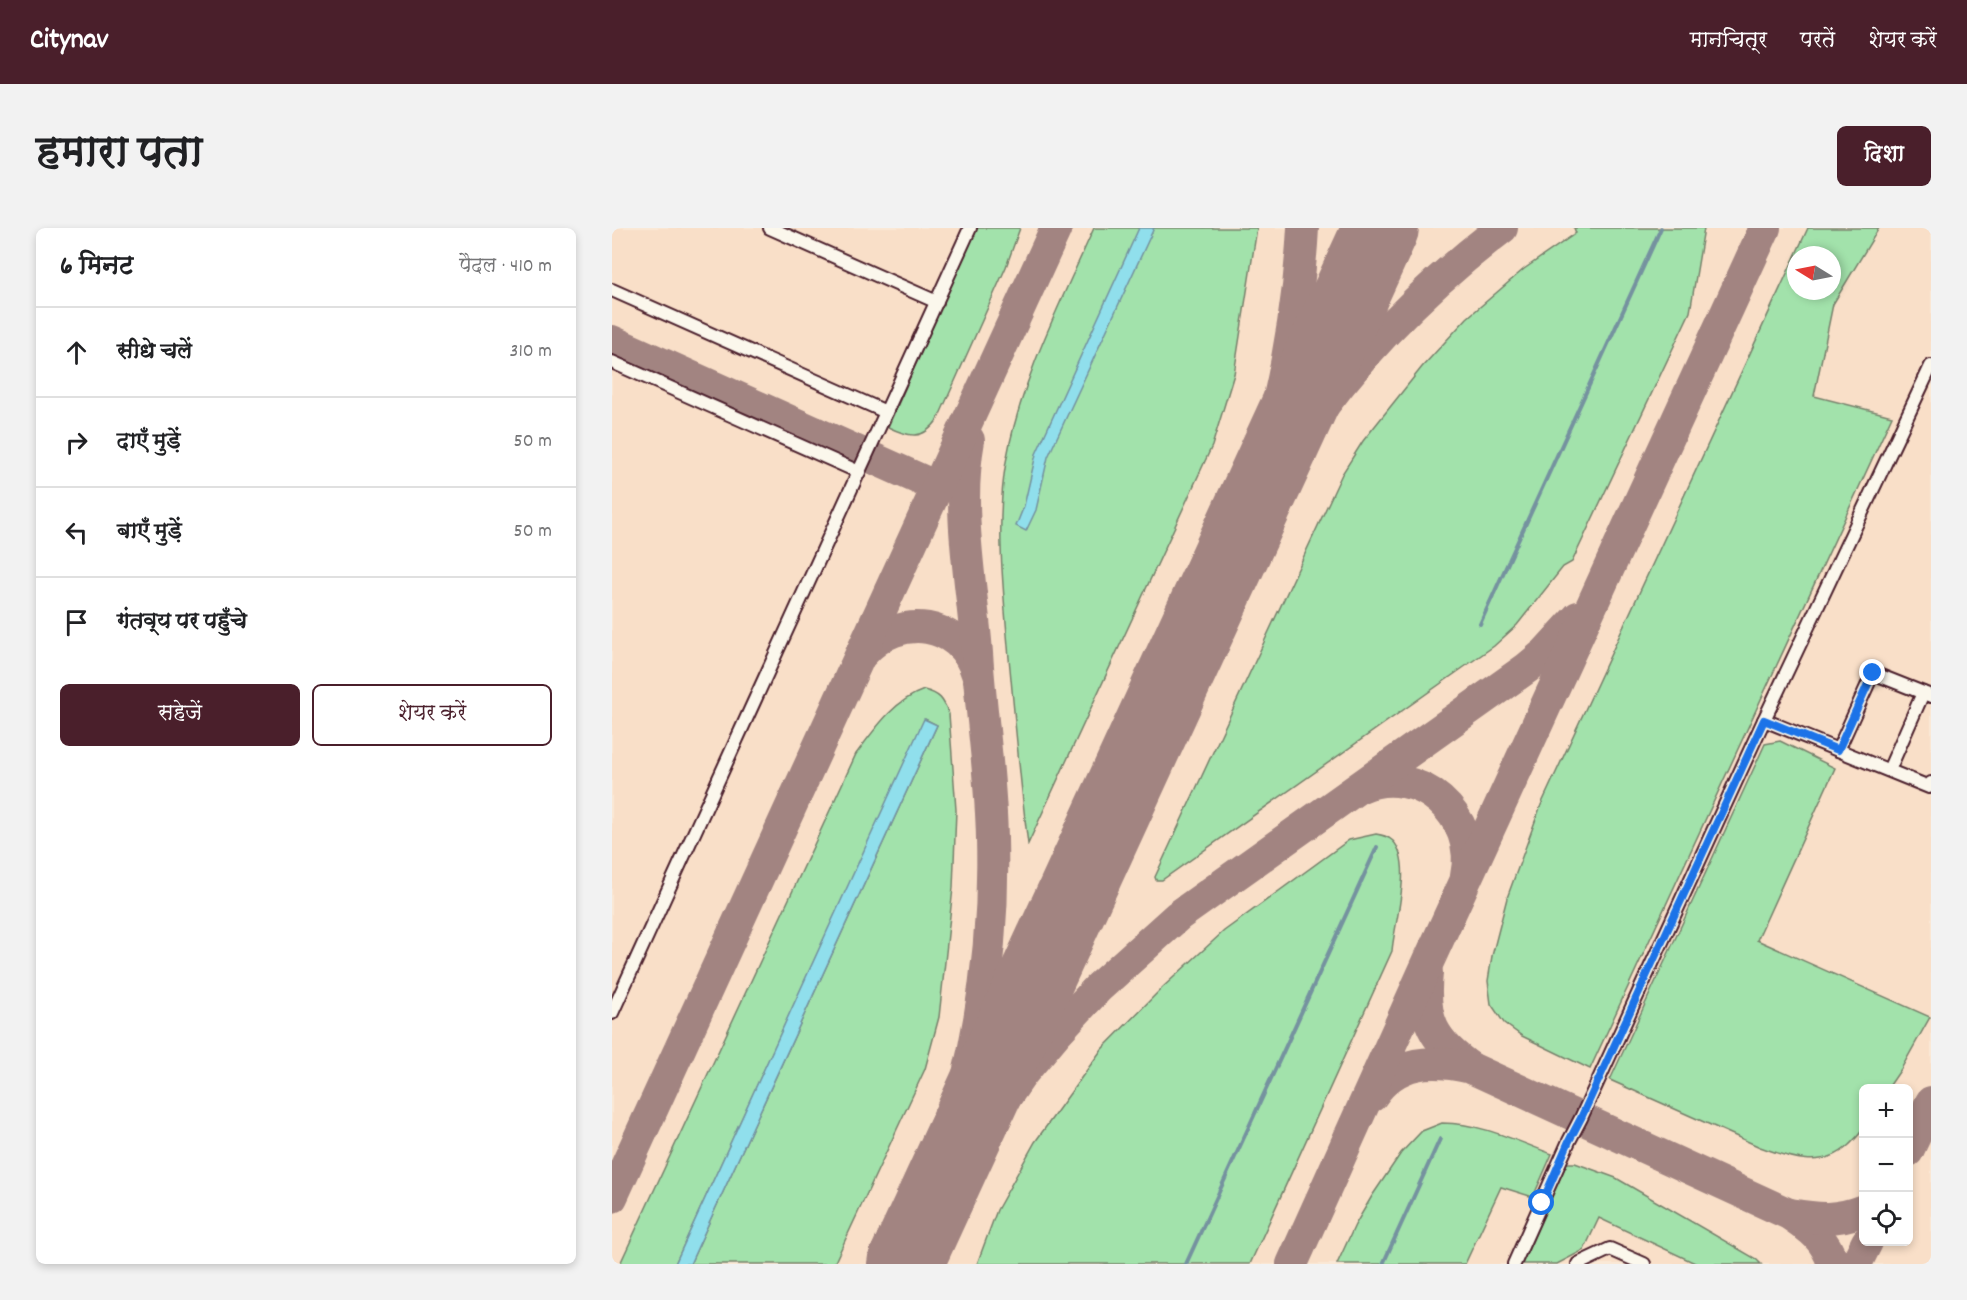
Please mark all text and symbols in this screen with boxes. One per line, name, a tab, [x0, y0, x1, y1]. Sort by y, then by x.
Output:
text: Citynav	[30, 22, 108, 62]
text: मानचित्र	[1690, 27, 1767, 57]
text: परतें	[1800, 27, 1835, 57]
text: शेयर करें	[1868, 27, 1937, 57]
text: हमारा पता	[36, 126, 203, 186]
button: दिशा	[1837, 126, 1931, 186]
north arrow	[1787, 246, 1841, 300]
text: 6 मिनट	[60, 249, 133, 286]
text: पैदल · 410 m	[459, 253, 552, 281]
icon: ahead	[60, 336, 93, 369]
text: सीधे चलें	[117, 337, 192, 368]
text: 310 m	[510, 338, 552, 366]
icon: right	[60, 426, 93, 459]
text: दाएँ मुड़ें	[117, 427, 181, 458]
text: 50 m	[514, 428, 552, 456]
icon: left	[60, 516, 93, 549]
text: बाएँ मुड़ें	[117, 517, 182, 548]
text: 50 m	[514, 518, 552, 546]
icon: arrive	[60, 606, 93, 639]
text: गंतव्य पर पहुँचे	[117, 607, 247, 638]
route end	[1859, 659, 1885, 685]
button: सहेजें	[60, 684, 300, 746]
button: शेयर करें	[312, 684, 552, 746]
map controls	[1859, 1084, 1913, 1246]
button: +	[1859, 1084, 1913, 1138]
button: −	[1859, 1138, 1913, 1192]
route start	[1528, 1189, 1554, 1215]
button: locate	[1859, 1192, 1913, 1246]

